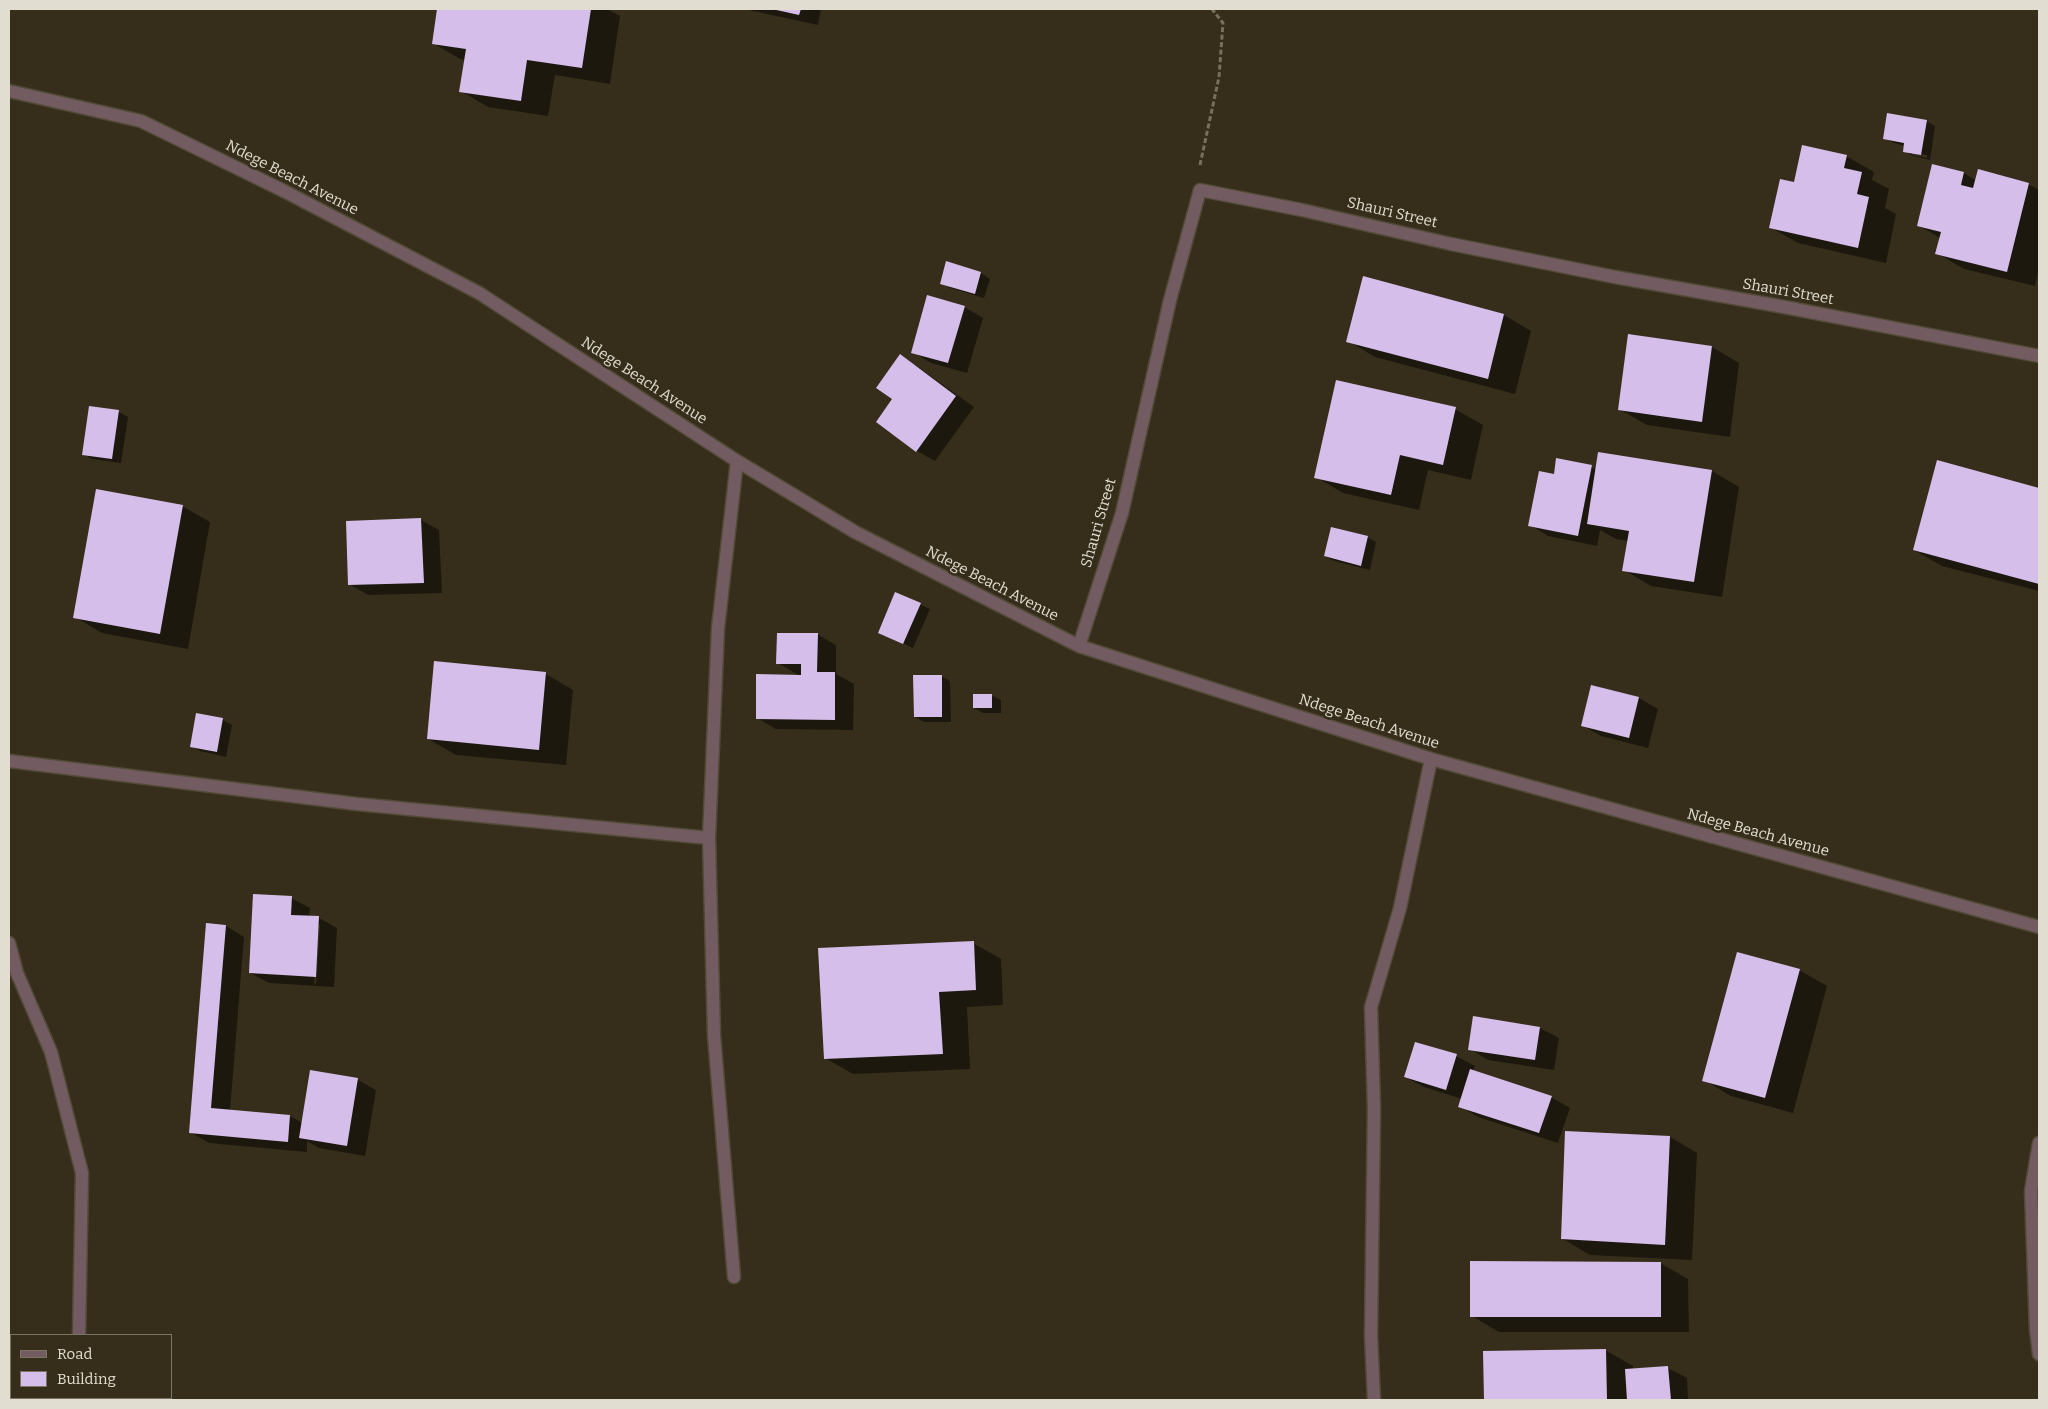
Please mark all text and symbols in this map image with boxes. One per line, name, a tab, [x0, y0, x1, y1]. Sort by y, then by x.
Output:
street label: Ndege Beach Avenue	[223, 137, 361, 219]
street label: Shauri Street	[1345, 194, 1439, 232]
street label: Shauri Street	[1741, 275, 1835, 309]
street label: Ndege Beach Avenue	[578, 334, 710, 428]
street label: Shauri Street	[1078, 476, 1120, 570]
street label: Ndege Beach Avenue	[923, 543, 1061, 625]
street label: Ndege Beach Avenue	[1297, 691, 1441, 753]
street label: Ndege Beach Avenue	[1685, 805, 1831, 861]
legend	[10, 1334, 172, 1399]
text: Road	[57, 1345, 92, 1363]
text: Building	[57, 1370, 116, 1388]

